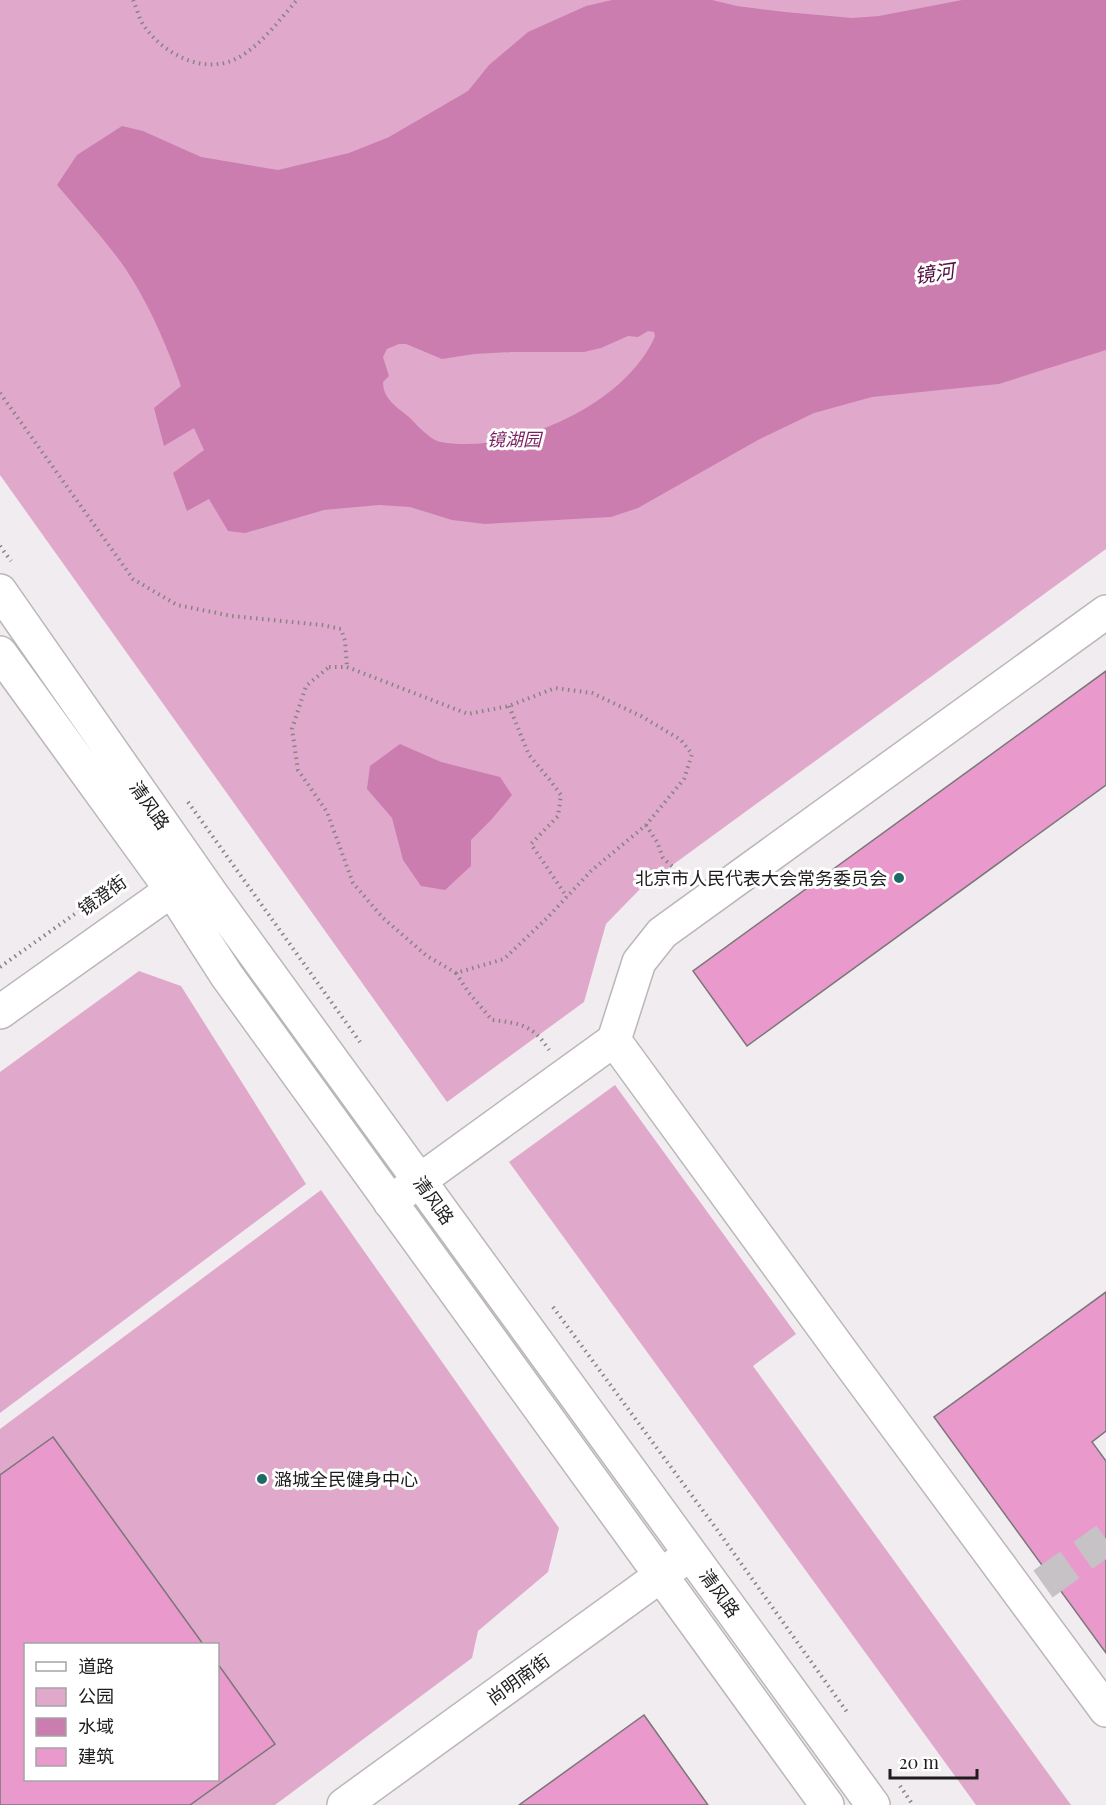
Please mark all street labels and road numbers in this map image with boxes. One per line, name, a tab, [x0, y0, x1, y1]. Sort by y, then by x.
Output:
street label: 清风路	[125, 776, 175, 834]
street label: 镜澄街	[73, 869, 131, 921]
street label: 清风路	[408, 1171, 460, 1229]
street label: 清风路	[694, 1564, 746, 1622]
street label: 尚明南街	[482, 1648, 554, 1710]

